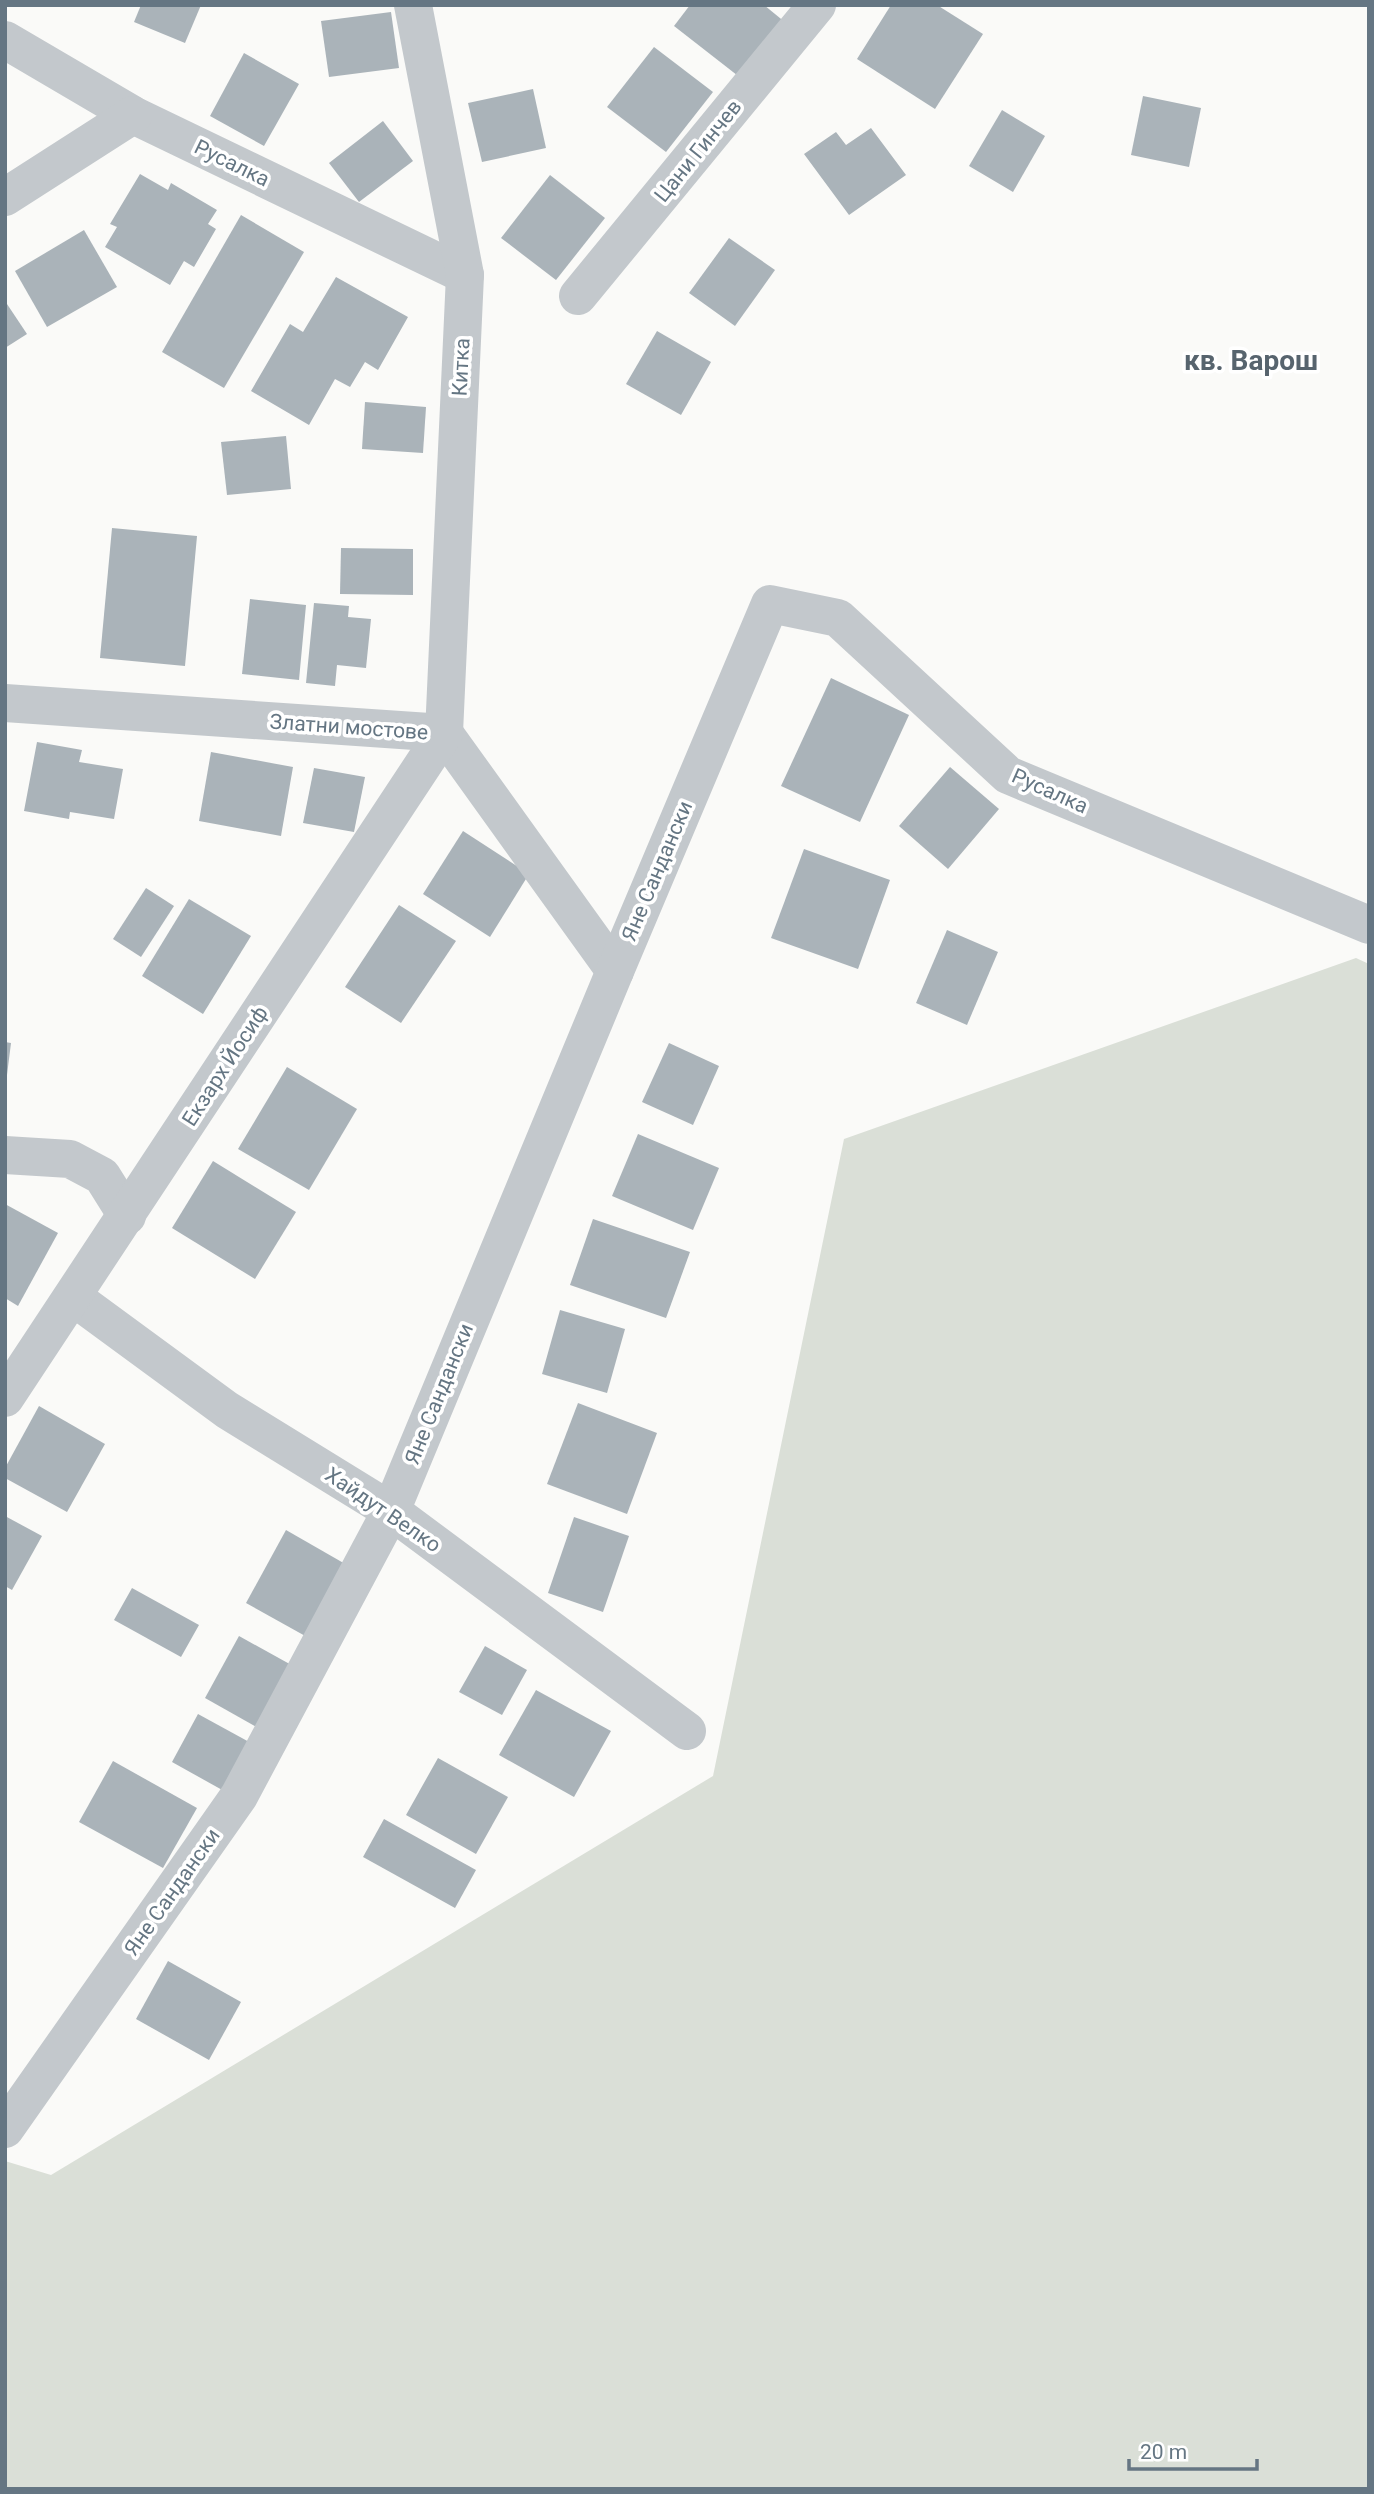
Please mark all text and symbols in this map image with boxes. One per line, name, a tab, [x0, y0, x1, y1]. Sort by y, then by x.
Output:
street label: Цани Гинчев	[649, 95, 747, 207]
street label: Русалка	[191, 135, 273, 191]
street label: Китка	[447, 337, 475, 397]
district label: кв. Варош	[1184, 344, 1318, 377]
street label: Златни мостове	[269, 709, 429, 745]
street label: Русалка	[1008, 764, 1092, 818]
street label: Яне Сандански	[617, 797, 697, 945]
street label: Екзарх Йосиф	[177, 1002, 273, 1130]
street label: Яне Сандански	[400, 1320, 478, 1468]
street label: Хайдут Велко	[321, 1463, 445, 1557]
street label: Яне Сандански	[119, 1824, 225, 1960]
scale bar	[1129, 2428, 1257, 2472]
text: 20 m	[1140, 2440, 1187, 2464]

